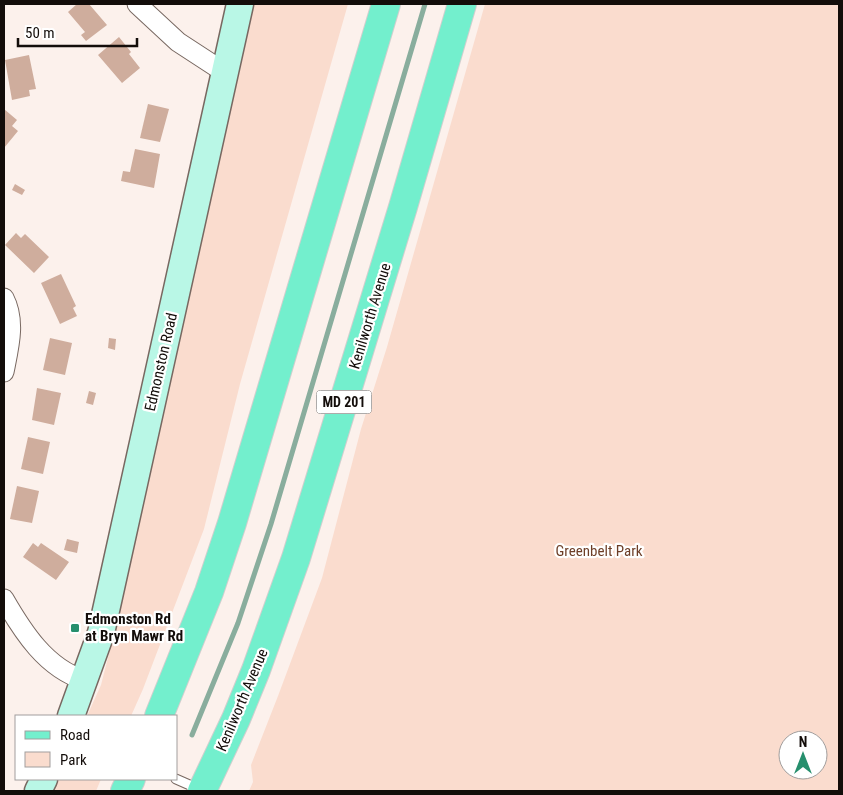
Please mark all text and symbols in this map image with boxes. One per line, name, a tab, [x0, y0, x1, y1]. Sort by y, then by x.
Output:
scale bar	[18, 15, 136, 47]
text: 50 m	[25, 24, 55, 42]
street label: Kenilworth Avenue	[345, 261, 395, 371]
street label: Edmonston Road	[141, 311, 181, 413]
road number: MD 201	[316, 391, 372, 414]
park label: Greenbelt Park	[555, 542, 643, 560]
place label: Edmonston Rd at Bryn Mawr Rd	[85, 610, 183, 645]
marker: Edmonston Rd at Bryn Mawr Rd	[69, 622, 81, 634]
street label: Kenilworth Avenue	[212, 646, 272, 754]
legend	[15, 715, 178, 780]
text: Road	[60, 726, 90, 744]
north arrow	[778, 730, 828, 780]
text: N	[799, 734, 807, 750]
text: Park	[60, 751, 87, 769]

